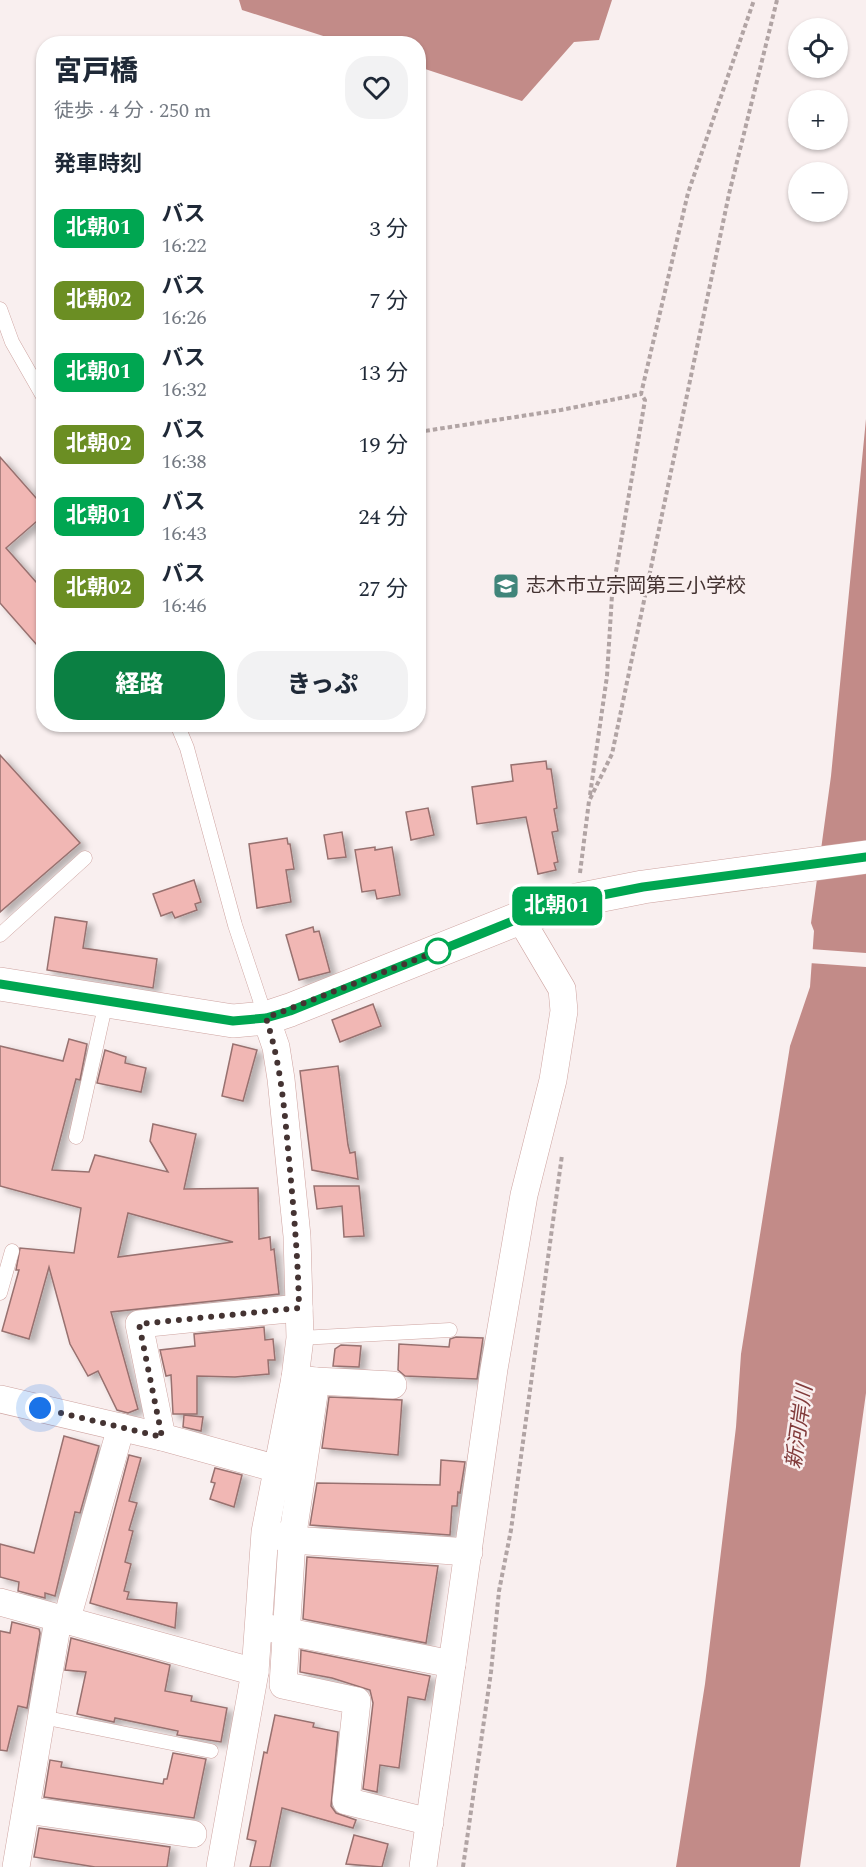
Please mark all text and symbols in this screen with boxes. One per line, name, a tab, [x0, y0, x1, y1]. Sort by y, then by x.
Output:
map controls	[788, 18, 848, 222]
button: locate	[788, 18, 848, 78]
text: 宮戸橋	[54, 50, 138, 93]
button: heart	[345, 56, 408, 119]
button: +	[788, 90, 848, 150]
text: 徒歩 · 4 分 · 250 m	[54, 96, 211, 126]
text: 発車時刻	[54, 148, 142, 181]
button: −	[788, 162, 848, 222]
text: バス	[162, 198, 206, 231]
text: 北朝01	[66, 212, 132, 244]
text: 3 分	[369, 213, 408, 246]
text: 16:22	[162, 231, 207, 261]
text: バス	[162, 270, 206, 303]
text: 北朝02	[66, 284, 132, 316]
text: 7 分	[369, 285, 408, 318]
text: 16:26	[162, 303, 207, 333]
text: バス	[162, 342, 206, 375]
text: 北朝01	[66, 356, 132, 388]
text: 13 分	[358, 357, 408, 390]
text: 16:32	[162, 375, 207, 405]
text: バス	[162, 414, 206, 447]
text: 北朝02	[66, 428, 132, 460]
text: 19 分	[358, 429, 408, 462]
text: 16:38	[162, 447, 207, 477]
text: バス	[162, 486, 206, 519]
text: 北朝01	[66, 500, 132, 532]
text: 24 分	[358, 501, 408, 534]
text: 16:43	[162, 519, 207, 549]
text: バス	[162, 558, 206, 591]
school or university icon: 志木市立宗岡第三小学校	[491, 571, 521, 601]
place label: 志木市立宗岡第三小学校	[526, 571, 746, 601]
text: 北朝02	[66, 572, 132, 604]
text: 27 分	[358, 573, 408, 606]
text: 16:46	[162, 591, 207, 621]
button: 経路	[54, 651, 225, 720]
button: きっぷ	[237, 651, 408, 720]
line badge: 北朝01	[515, 886, 599, 926]
text: 北朝01	[524, 890, 590, 922]
unlabelled marker	[425, 938, 451, 964]
water label: 新河岸川	[778, 1381, 822, 1471]
your location	[25, 1393, 55, 1423]

